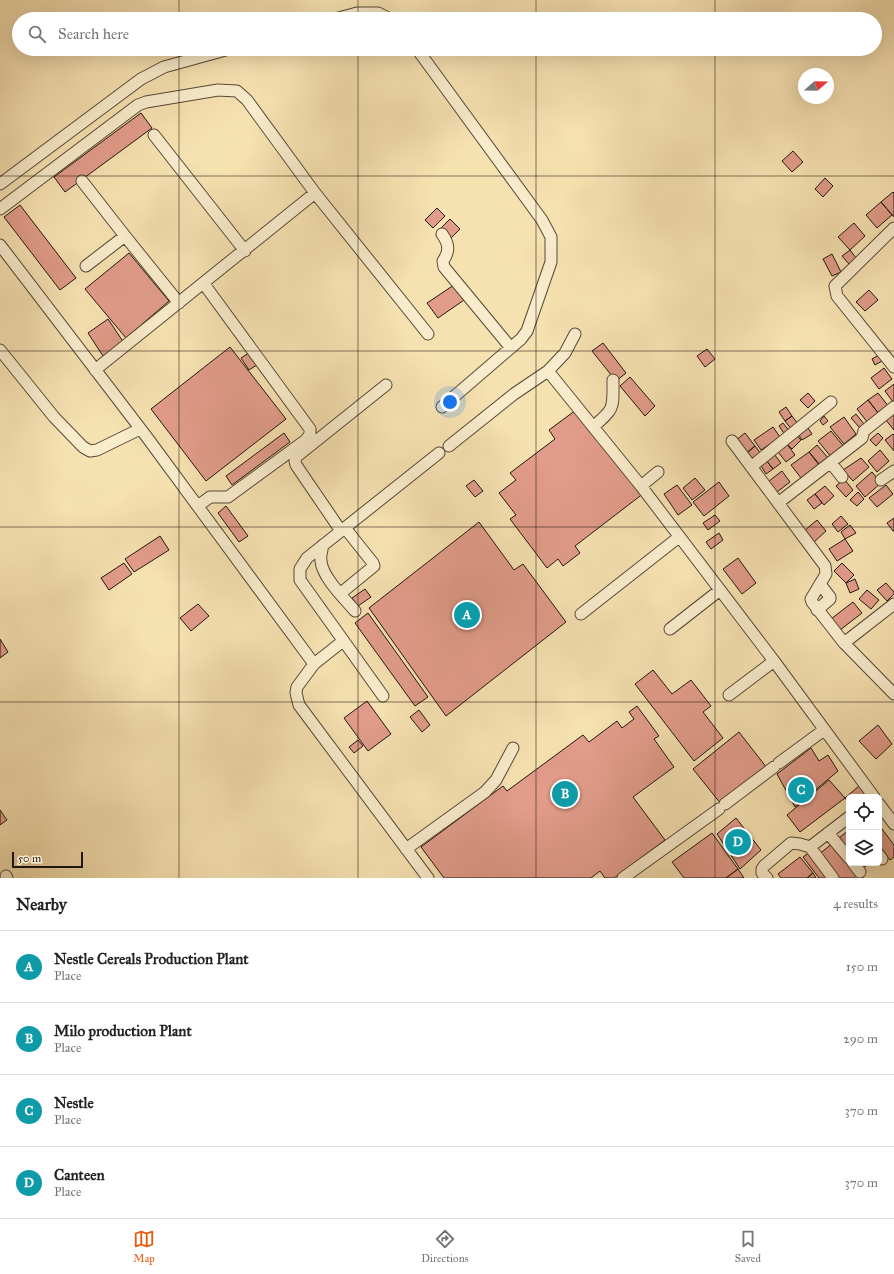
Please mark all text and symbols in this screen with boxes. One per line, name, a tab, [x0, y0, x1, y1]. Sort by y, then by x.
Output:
search box	[12, 12, 882, 56]
icon: search	[26, 23, 48, 45]
text: Search here	[58, 25, 129, 43]
north arrow	[798, 68, 834, 104]
your location	[440, 392, 460, 412]
pin: A	[454, 600, 480, 630]
pin: C	[788, 775, 814, 805]
pin: B	[552, 779, 578, 809]
map controls	[846, 794, 882, 866]
button: locate	[846, 794, 882, 830]
pin: D	[725, 827, 751, 857]
button: layers	[846, 830, 882, 866]
scale bar	[12, 850, 83, 869]
text: 50 m	[18, 852, 41, 865]
text: Nearby	[16, 894, 67, 915]
text: 4 results	[833, 896, 878, 912]
text: Nestle Cereals Production Plant	[54, 950, 249, 968]
text: A	[25, 959, 33, 975]
text: 150 m	[846, 959, 878, 975]
text: Place	[54, 968, 81, 984]
text: Milo production Plant	[54, 1022, 192, 1040]
text: B	[25, 1031, 33, 1047]
text: 290 m	[843, 1031, 878, 1047]
text: Place	[54, 1040, 81, 1056]
text: Nestle	[54, 1094, 94, 1112]
text: C	[25, 1103, 33, 1119]
text: 370 m	[845, 1103, 878, 1119]
text: Place	[54, 1112, 81, 1128]
text: Canteen	[54, 1166, 105, 1184]
text: D	[24, 1175, 34, 1191]
text: 370 m	[845, 1175, 878, 1191]
text: Place	[54, 1184, 81, 1200]
tab: Map	[133, 1228, 155, 1265]
tab: Directions	[421, 1228, 469, 1265]
tab: Saved	[735, 1228, 761, 1265]

